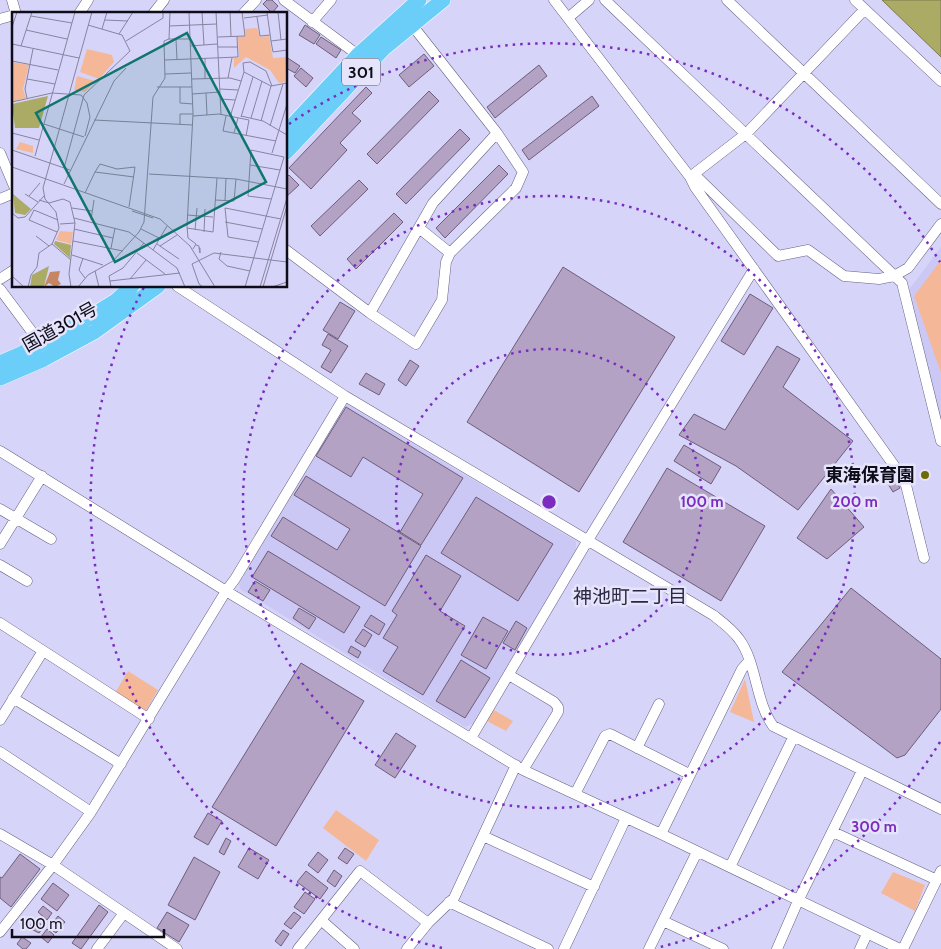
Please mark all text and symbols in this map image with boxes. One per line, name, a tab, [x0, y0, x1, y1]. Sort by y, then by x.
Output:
inset map	[12, 12, 288, 288]
road number: 301	[342, 58, 380, 86]
street label: 国道301号	[19, 297, 101, 357]
place label: 東海保育園	[825, 464, 915, 486]
marker: 東海保育園	[919, 469, 931, 481]
centre of rings	[540, 493, 558, 511]
text: 100 m	[680, 493, 724, 511]
text: 200 m	[832, 493, 878, 511]
district label: 神池町二丁目	[573, 585, 687, 608]
text: 300 m	[851, 818, 897, 836]
scale bar	[12, 906, 165, 938]
text: 100 m	[20, 915, 62, 933]

